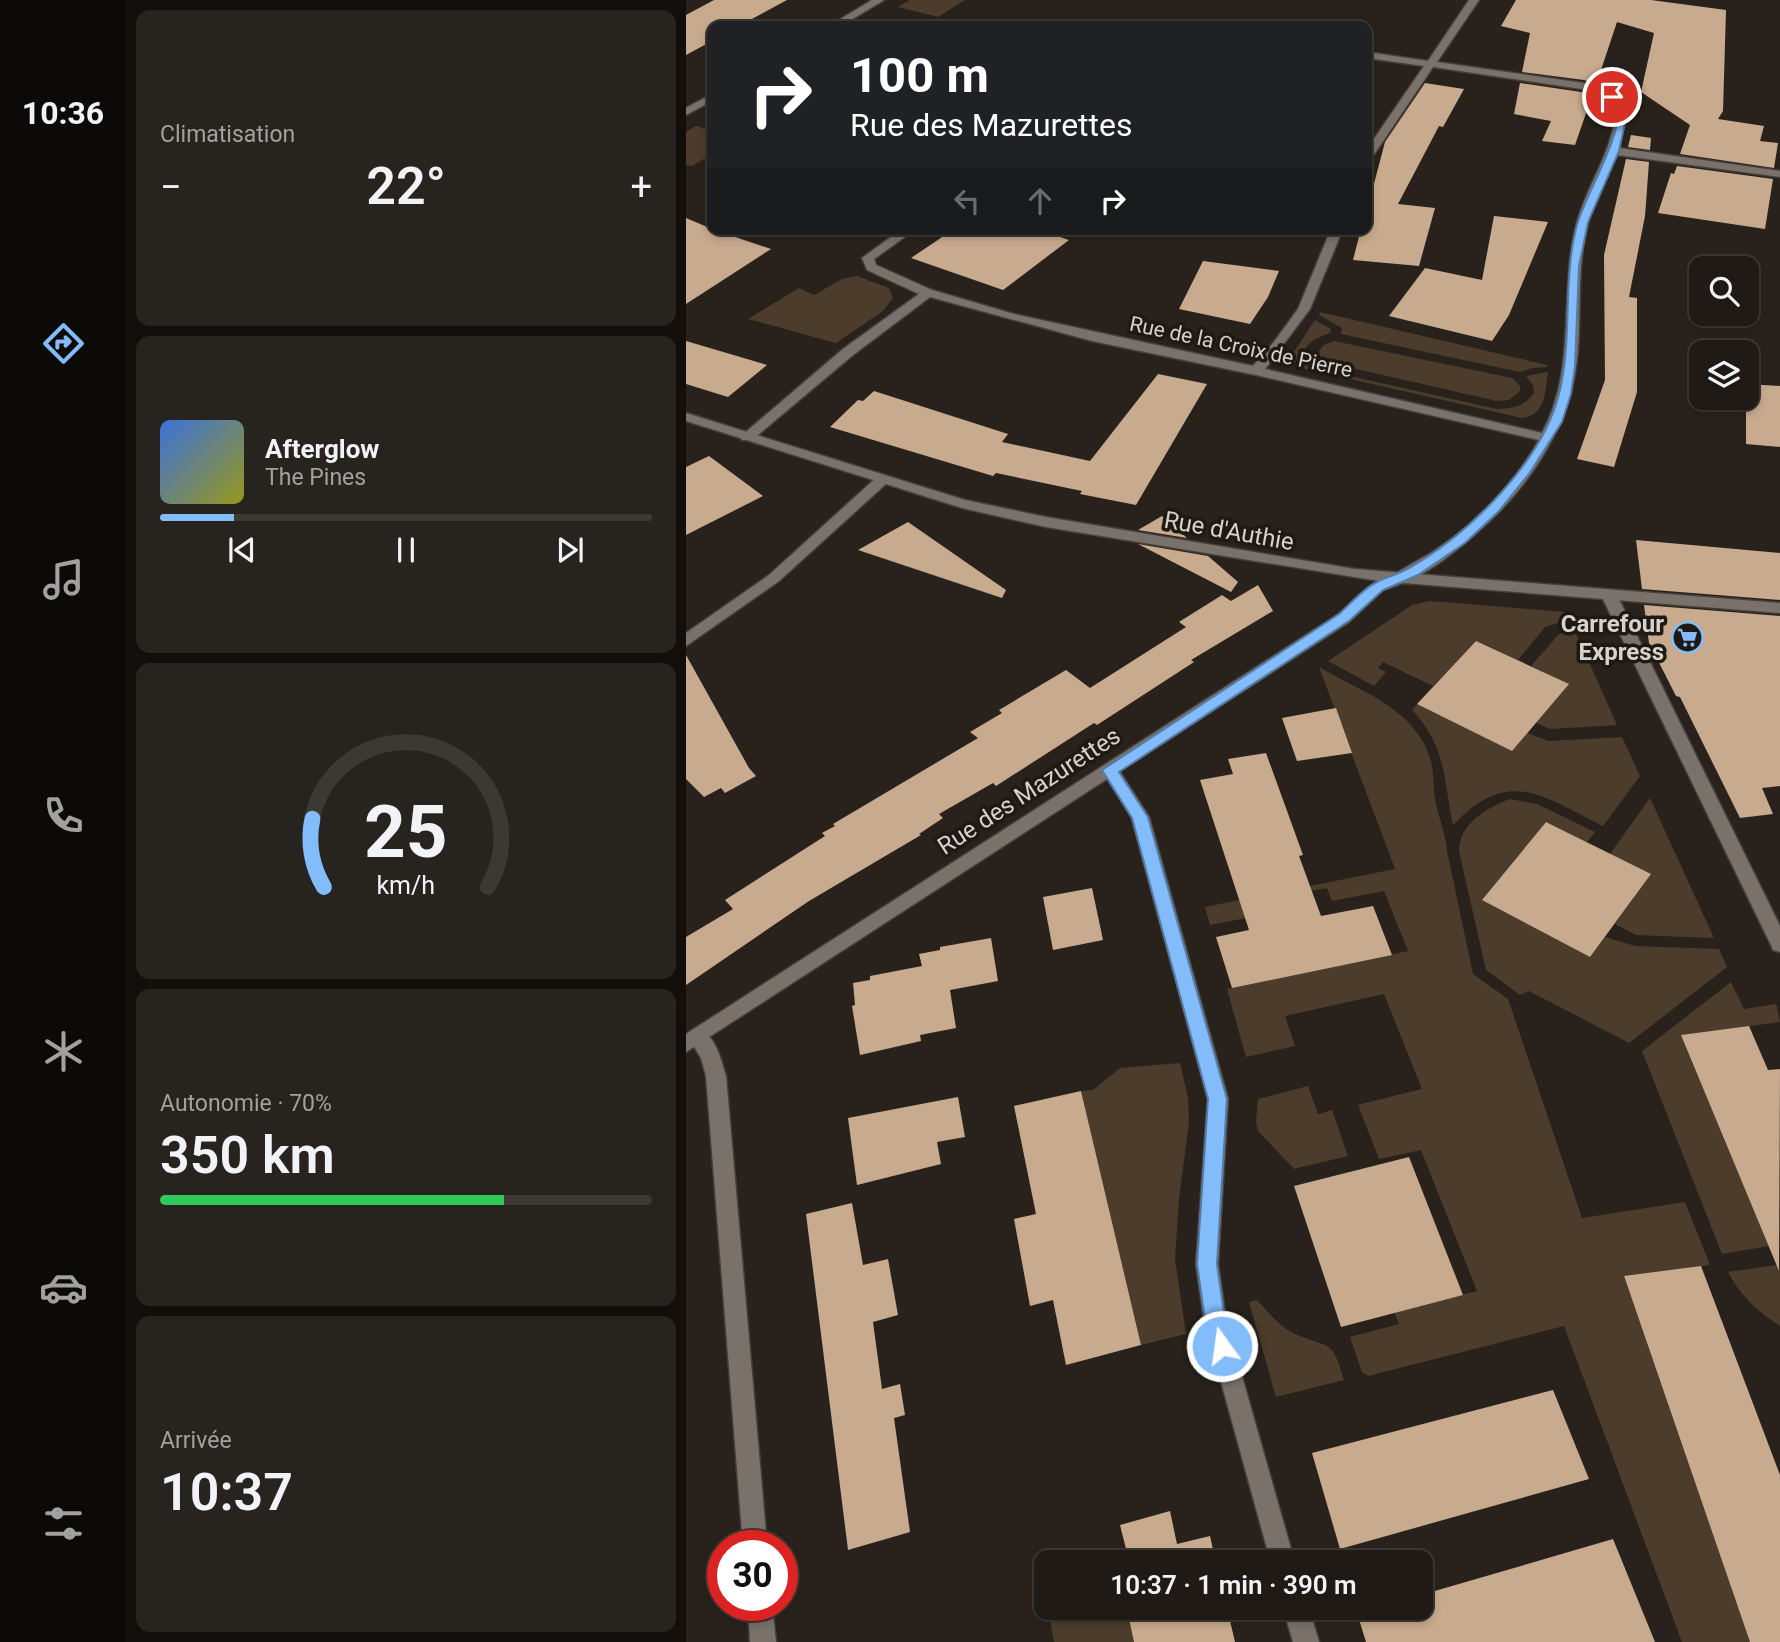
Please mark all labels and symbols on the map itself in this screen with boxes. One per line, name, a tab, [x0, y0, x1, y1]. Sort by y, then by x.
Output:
pin	[1582, 67, 1642, 127]
street label: Rue de la Croix de Pierre	[1128, 312, 1354, 382]
street label: Rue d'Authie	[1162, 506, 1296, 556]
place label: Carrefour Express	[1561, 610, 1664, 666]
supermarket icon: Carrefour Express	[1670, 621, 1704, 655]
street label: Rue des Mazurettes	[933, 722, 1125, 860]
position arrow	[1185, 1309, 1259, 1383]
speed limit sign: 30	[707, 1530, 798, 1621]

